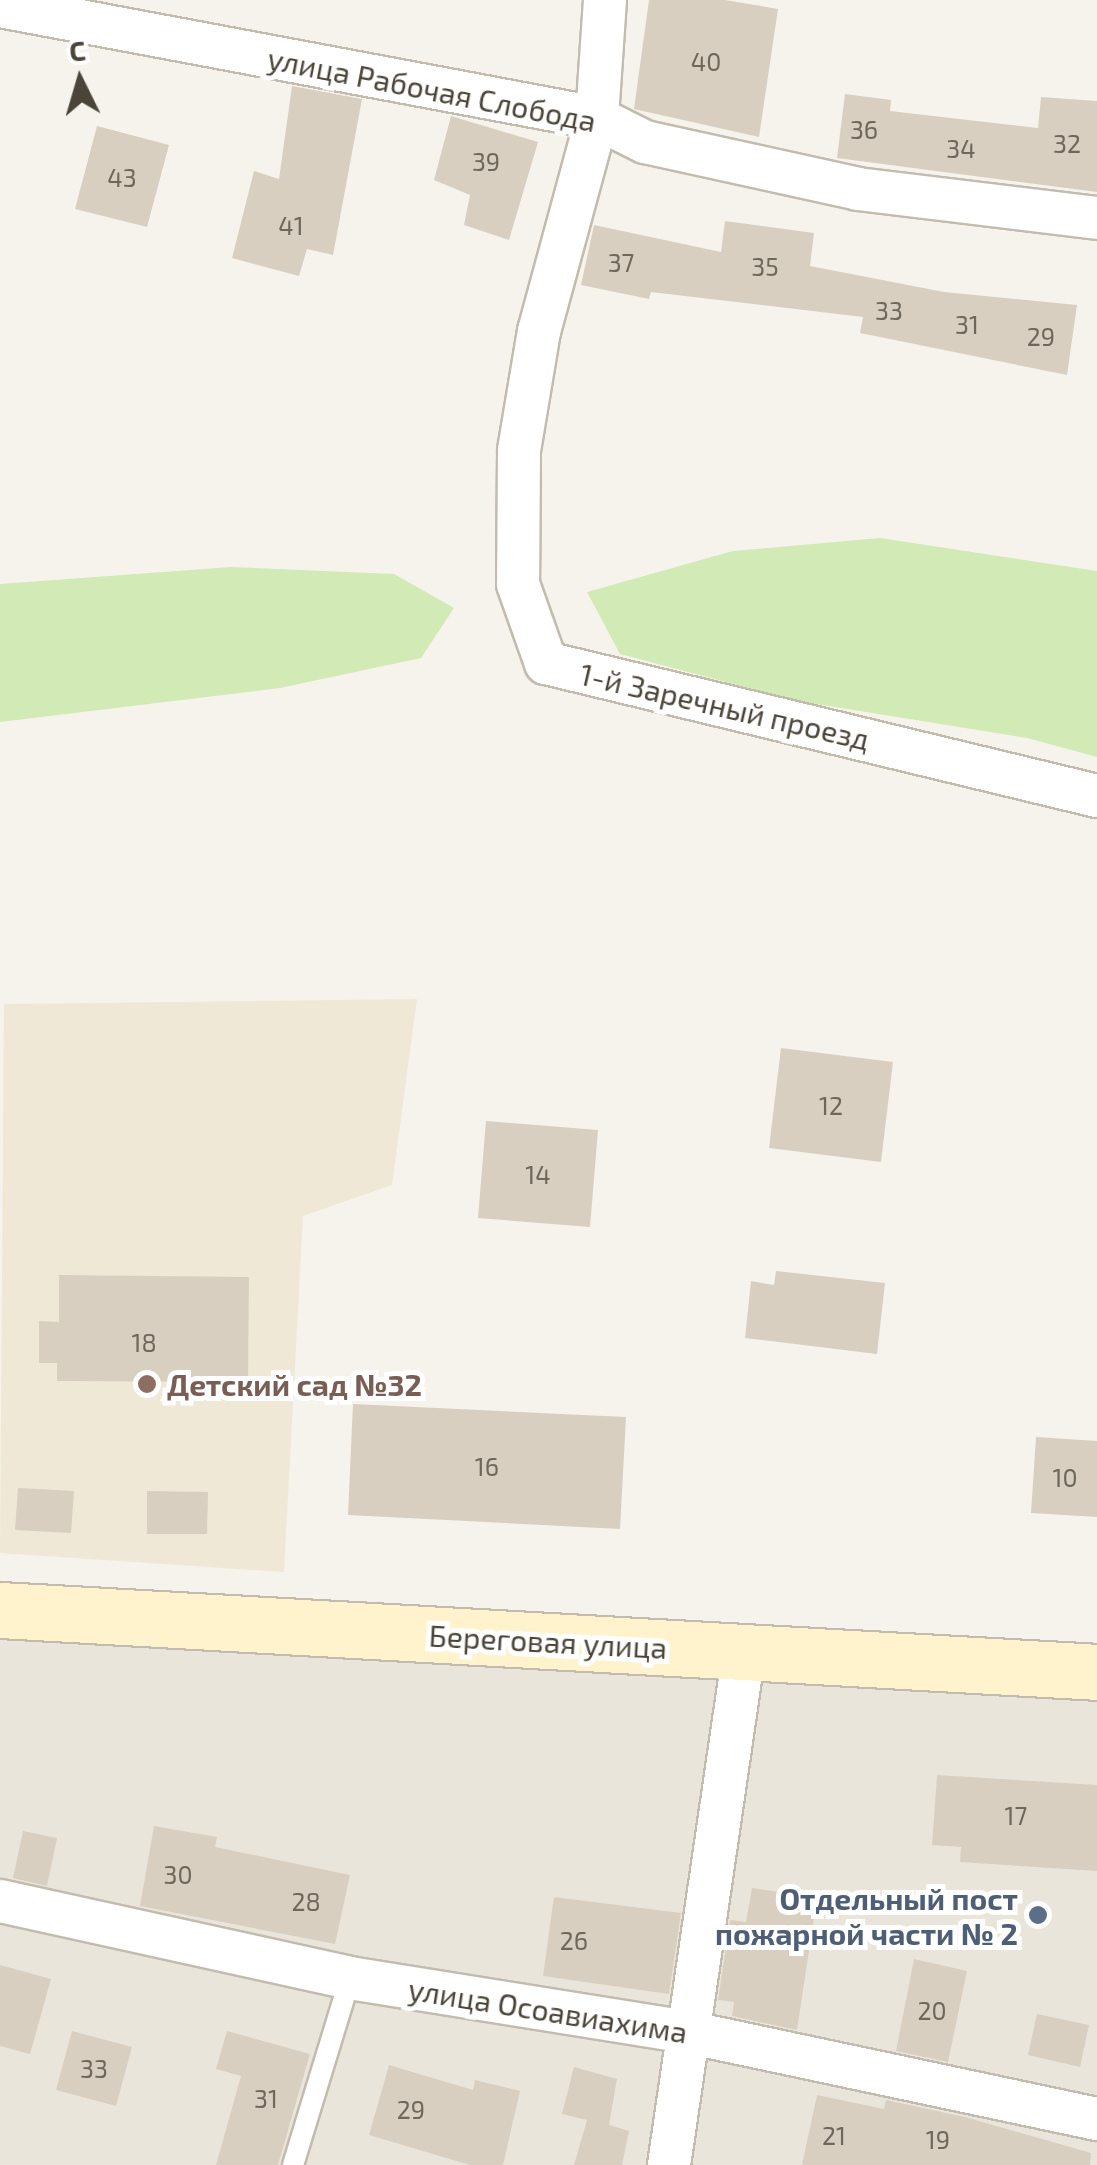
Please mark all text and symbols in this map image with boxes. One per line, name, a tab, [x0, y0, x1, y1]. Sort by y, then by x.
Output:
north arrow	[30, 30, 130, 130]
text: С	[68, 32, 87, 68]
street label: улица Рабочая Слобода	[265, 39, 599, 139]
house number: 40	[691, 46, 721, 76]
house number: 36	[850, 114, 878, 144]
house number: 32	[1053, 128, 1081, 158]
house number: 34	[946, 133, 976, 163]
house number: 39	[472, 146, 500, 176]
house number: 43	[107, 162, 137, 192]
house number: 41	[278, 210, 304, 240]
house number: 37	[608, 247, 634, 277]
house number: 35	[751, 251, 779, 281]
house number: 33	[875, 295, 903, 325]
house number: 31	[955, 309, 979, 339]
house number: 29	[1027, 321, 1055, 351]
street label: 1-й Заречный проезд	[577, 655, 873, 757]
house number: 12	[819, 1090, 843, 1120]
house number: 14	[525, 1159, 551, 1189]
house number: 18	[131, 1327, 157, 1357]
place label: Детский сад №32	[167, 1366, 422, 1402]
marker: Детский сад №32	[136, 1373, 158, 1395]
house number: 16	[475, 1451, 499, 1481]
house number: 10	[1052, 1462, 1078, 1492]
street label: Береговая улица	[428, 1617, 668, 1665]
house number: 17	[1005, 1800, 1027, 1830]
house number: 30	[164, 1859, 192, 1889]
place label: Отдельный пост пожарной части № 2	[715, 1880, 1018, 1950]
house number: 28	[291, 1886, 321, 1916]
marker: Отдельный пост пожарной части № 2	[1027, 1904, 1049, 1926]
house number: 26	[560, 1925, 588, 1955]
street label: улица Осоавиахима	[406, 1970, 690, 2050]
house number: 20	[917, 1995, 947, 2025]
house number: 33	[80, 2053, 108, 2083]
house number: 31	[254, 2083, 278, 2113]
house number: 29	[397, 2094, 425, 2124]
house number: 21	[822, 2120, 846, 2150]
house number: 19	[926, 2124, 950, 2154]

